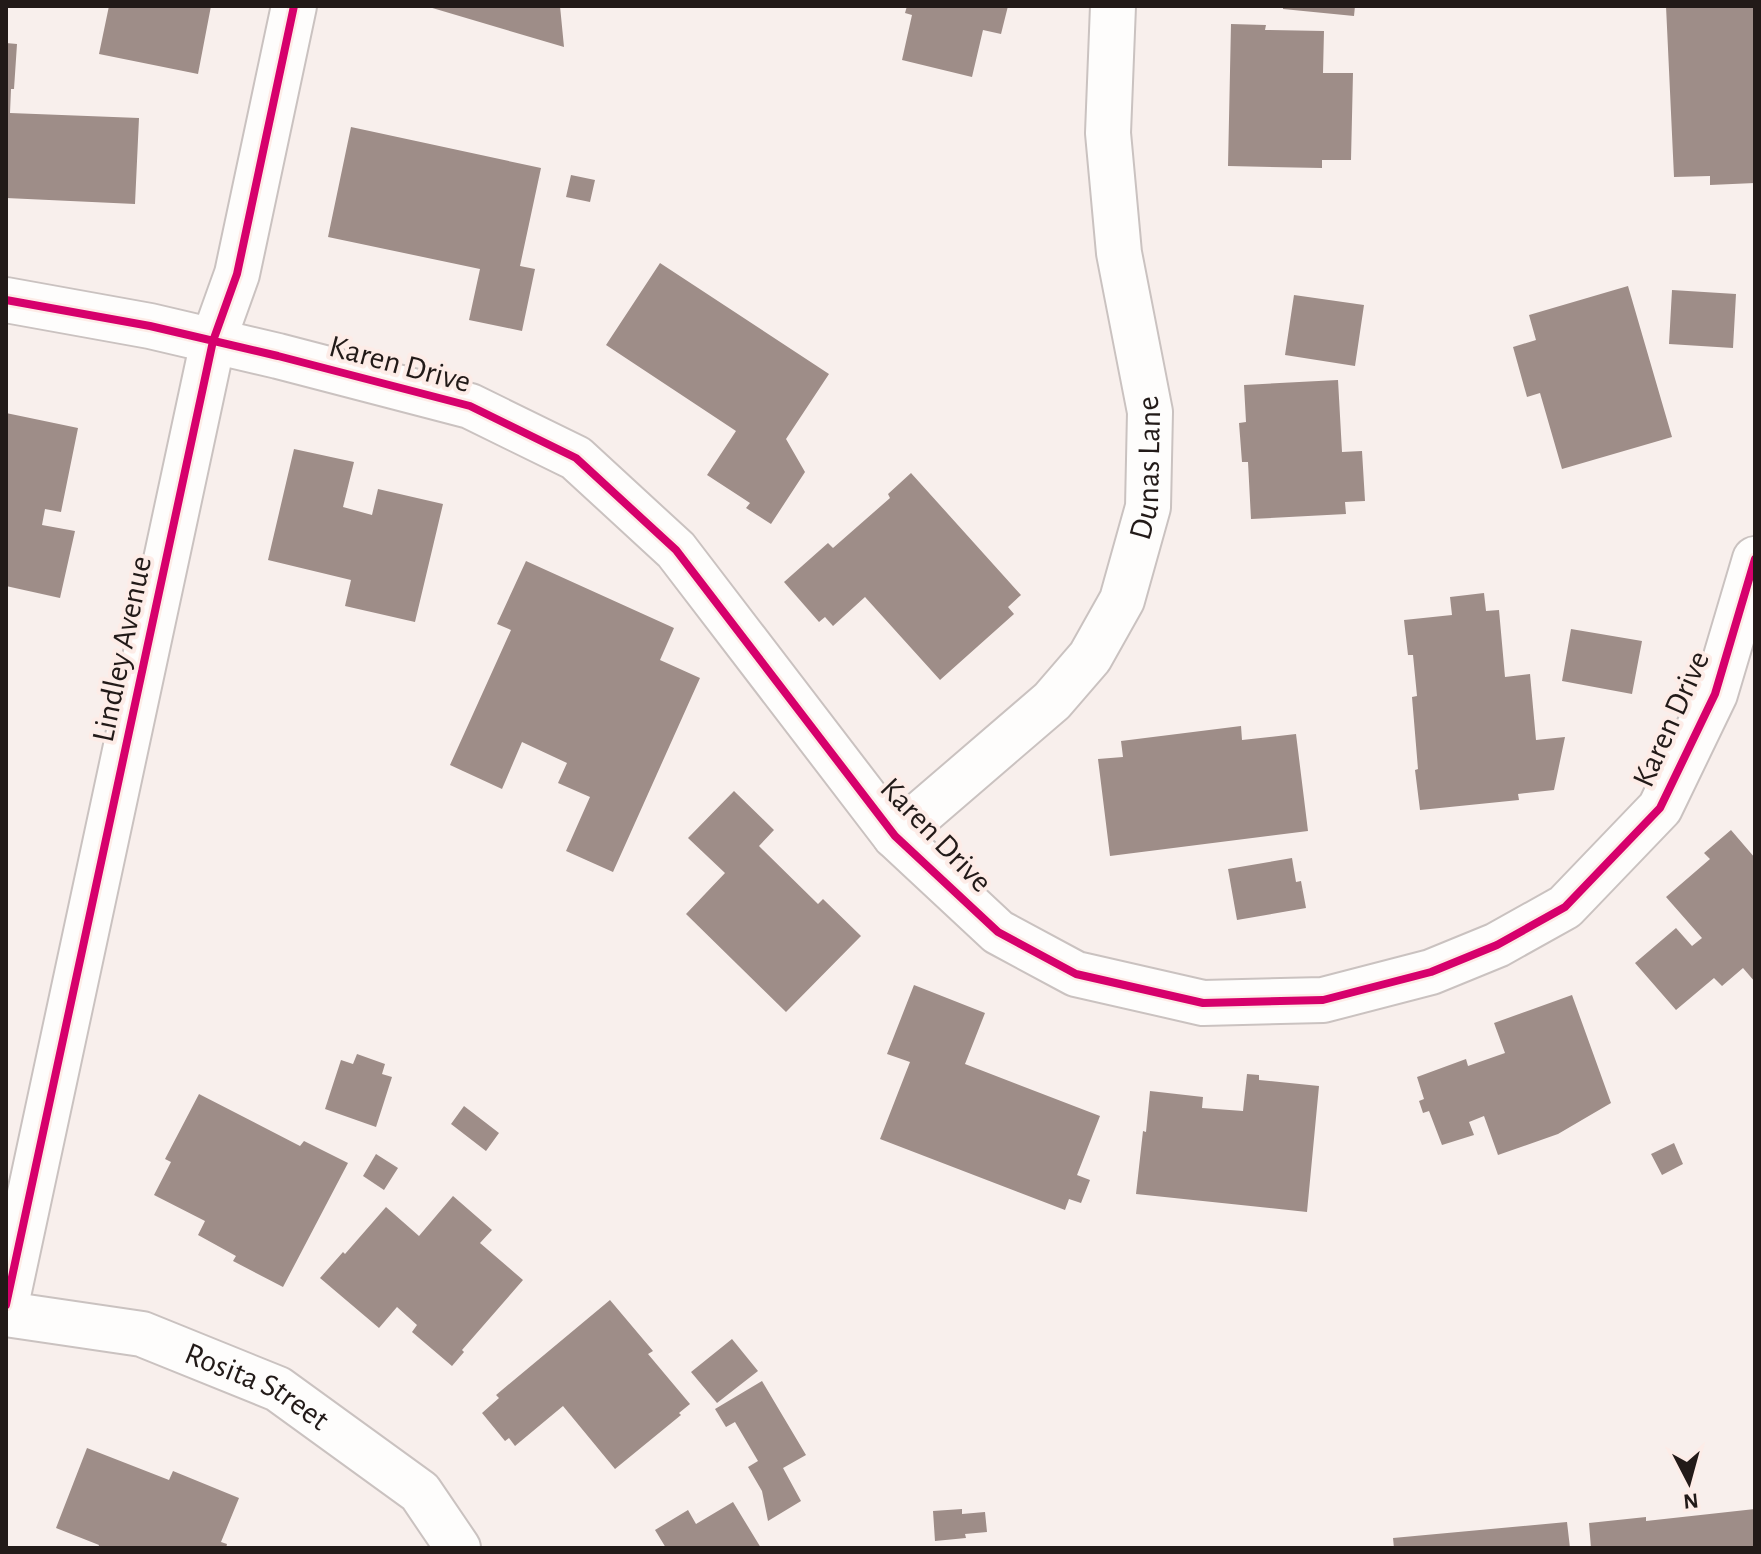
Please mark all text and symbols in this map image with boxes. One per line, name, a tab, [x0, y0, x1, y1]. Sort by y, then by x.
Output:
street label: Karen Drive	[326, 330, 474, 398]
street label: Dunas Lane	[1124, 393, 1166, 543]
street label: Lindley Avenue	[87, 553, 157, 745]
street label: Karen Drive	[1627, 646, 1715, 792]
street label: Karen Drive	[874, 772, 998, 898]
street label: Rosita Street	[180, 1337, 335, 1436]
north arrow	[1649, 1442, 1729, 1522]
text: N	[1682, 1489, 1700, 1513]

